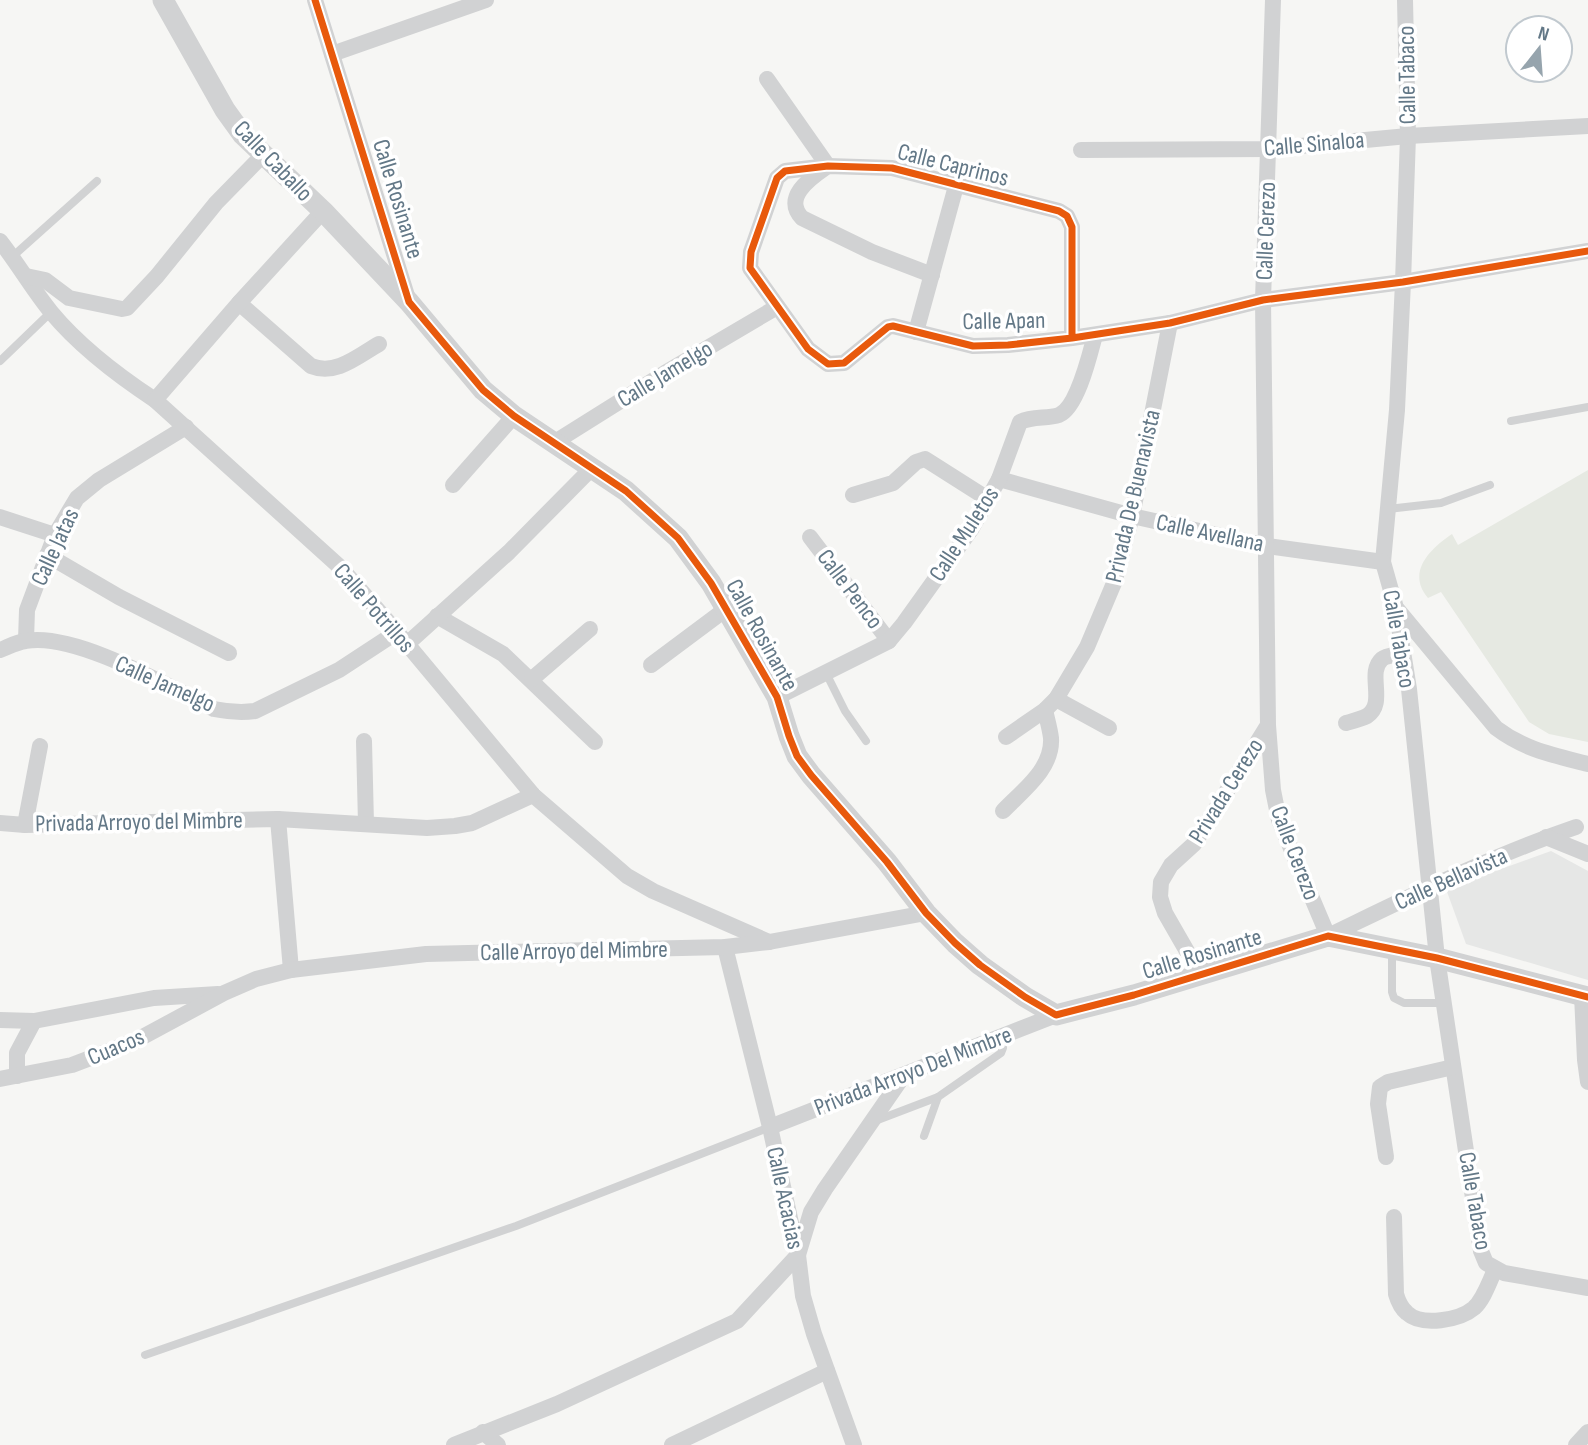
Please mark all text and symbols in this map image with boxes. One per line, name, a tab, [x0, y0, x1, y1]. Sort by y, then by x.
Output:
north arrow	[1504, 14, 1574, 84]
text: N	[1535, 22, 1552, 47]
street label: Calle Tabaco	[1392, 25, 1422, 125]
street label: Calle Caballo	[227, 114, 319, 208]
street label: Calle Sinaloa	[1263, 125, 1365, 163]
street label: Calle Rosinante	[366, 136, 430, 262]
street label: Calle Caprinos	[894, 137, 1012, 193]
street label: Calle Cerezo	[1250, 181, 1282, 281]
street label: Calle Apan	[962, 306, 1046, 336]
street label: Calle Jamelgo	[612, 334, 718, 414]
street label: Privada De Buenavista	[1099, 407, 1167, 585]
street label: Calle Muletos	[923, 481, 1005, 587]
street label: Calle Jatas	[25, 504, 85, 590]
street label: Calle Avellana	[1154, 507, 1266, 559]
street label: Calle Penco	[811, 543, 889, 635]
street label: Calle Potrillos	[327, 557, 421, 659]
street label: Calle Rosinante	[719, 574, 805, 696]
street label: Calle Tabaco	[1376, 588, 1422, 690]
street label: Calle Jamelgo	[111, 649, 219, 719]
street label: Privada Cerezo	[1182, 733, 1270, 849]
street label: Calle Cerezo	[1264, 802, 1326, 904]
street label: Privada Arroyo del Mimbre	[35, 806, 243, 838]
street label: Calle Bellavista	[1390, 841, 1512, 917]
street label: Calle Rosinante	[1139, 922, 1265, 986]
street label: Calle Arroyo del Mimbre	[480, 935, 668, 967]
street label: Privada Arroyo Del Mimbre	[810, 1020, 1016, 1122]
street label: Cuacos	[83, 1022, 149, 1072]
street label: Calle Acacias	[760, 1144, 810, 1252]
street label: Calle Tabaco	[1452, 1150, 1498, 1252]

